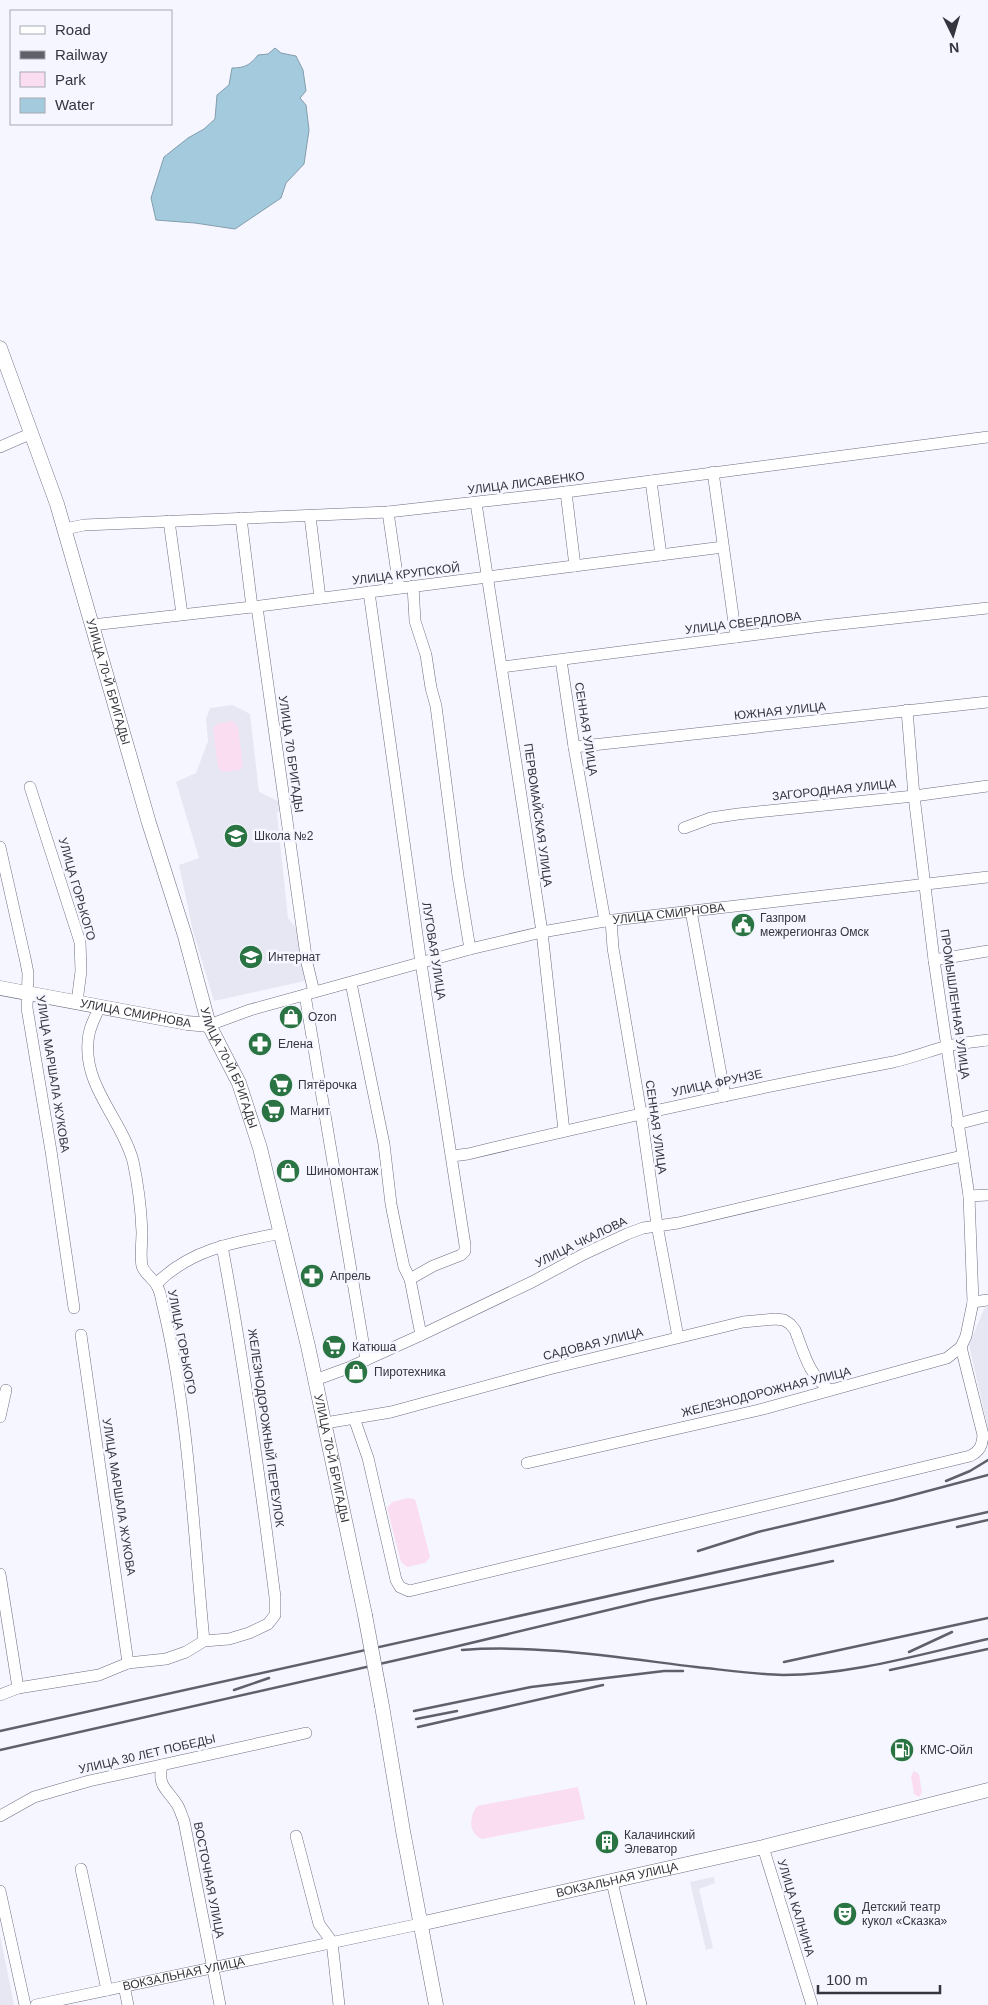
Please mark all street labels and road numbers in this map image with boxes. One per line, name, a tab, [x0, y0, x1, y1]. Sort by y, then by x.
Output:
street label: УЛИЦА ЛИСАВЕНКО	[467, 469, 585, 497]
street label: УЛИЦА КРУПСКОЙ	[351, 559, 461, 588]
street label: УЛИЦА СВЕРДЛОВА	[684, 609, 802, 637]
street label: УЛИЦА 70-Й БРИГАДЫ	[83, 617, 133, 746]
street label: СЕННАЯ УЛИЦА	[572, 681, 600, 777]
street label: УЛИЦА 70 БРИГАДЫ	[276, 695, 306, 813]
street label: ЮЖНАЯ УЛИЦА	[733, 699, 827, 723]
street label: ПЕРВОМАЙСКАЯ УЛИЦА	[521, 742, 556, 888]
street label: ЗАГОРОДНАЯ УЛИЦА	[771, 777, 897, 803]
street label: УЛИЦА ГОРЬКОГО	[56, 836, 98, 942]
street label: УЛИЦА СМИРНОВА	[612, 900, 726, 927]
street label: ЛУГОВАЯ УЛИЦА	[419, 901, 449, 1001]
street label: ПРОМЫШЛЕННАЯ УЛИЦА	[938, 928, 972, 1080]
street label: УЛИЦА МАРШАЛА ЖУКОВА	[34, 994, 72, 1154]
street label: УЛИЦА СМИРНОВА	[79, 996, 192, 1030]
street label: УЛИЦА 70-Й БРИГАДЫ	[197, 1006, 260, 1130]
street label: УЛИЦА ФРУНЗЕ	[670, 1067, 764, 1099]
street label: СЕННАЯ УЛИЦА	[642, 1079, 670, 1175]
street label: УЛИЦА ЧКАЛОВА	[533, 1214, 629, 1270]
street label: УЛИЦА ГОРЬКОГО	[165, 1288, 199, 1396]
street label: САДОВАЯ УЛИЦА	[542, 1325, 644, 1363]
street label: ЖЕЛЕЗНОДОРОЖНЫЙ ПЕРЕУЛОК	[245, 1328, 288, 1528]
street label: ЖЕЛЕЗНОДОРОЖНАЯ УЛИЦА	[680, 1364, 852, 1420]
street label: УЛИЦА 70-Й БРИГАДЫ	[311, 1393, 352, 1524]
street label: УЛИЦА МАРШАЛА ЖУКОВА	[100, 1417, 138, 1577]
street label: УЛИЦА 30 ЛЕТ ПОБЕДЫ	[77, 1731, 217, 1777]
street label: ВОСТОЧНАЯ УЛИЦА	[191, 1821, 227, 1939]
street label: УЛИЦА КАЛНИНА	[775, 1858, 817, 1958]
street label: ВОКЗАЛЬНАЯ УЛИЦА	[555, 1859, 679, 1900]
street label: ВОКЗАЛЬНАЯ УЛИЦА	[121, 1954, 246, 1994]

